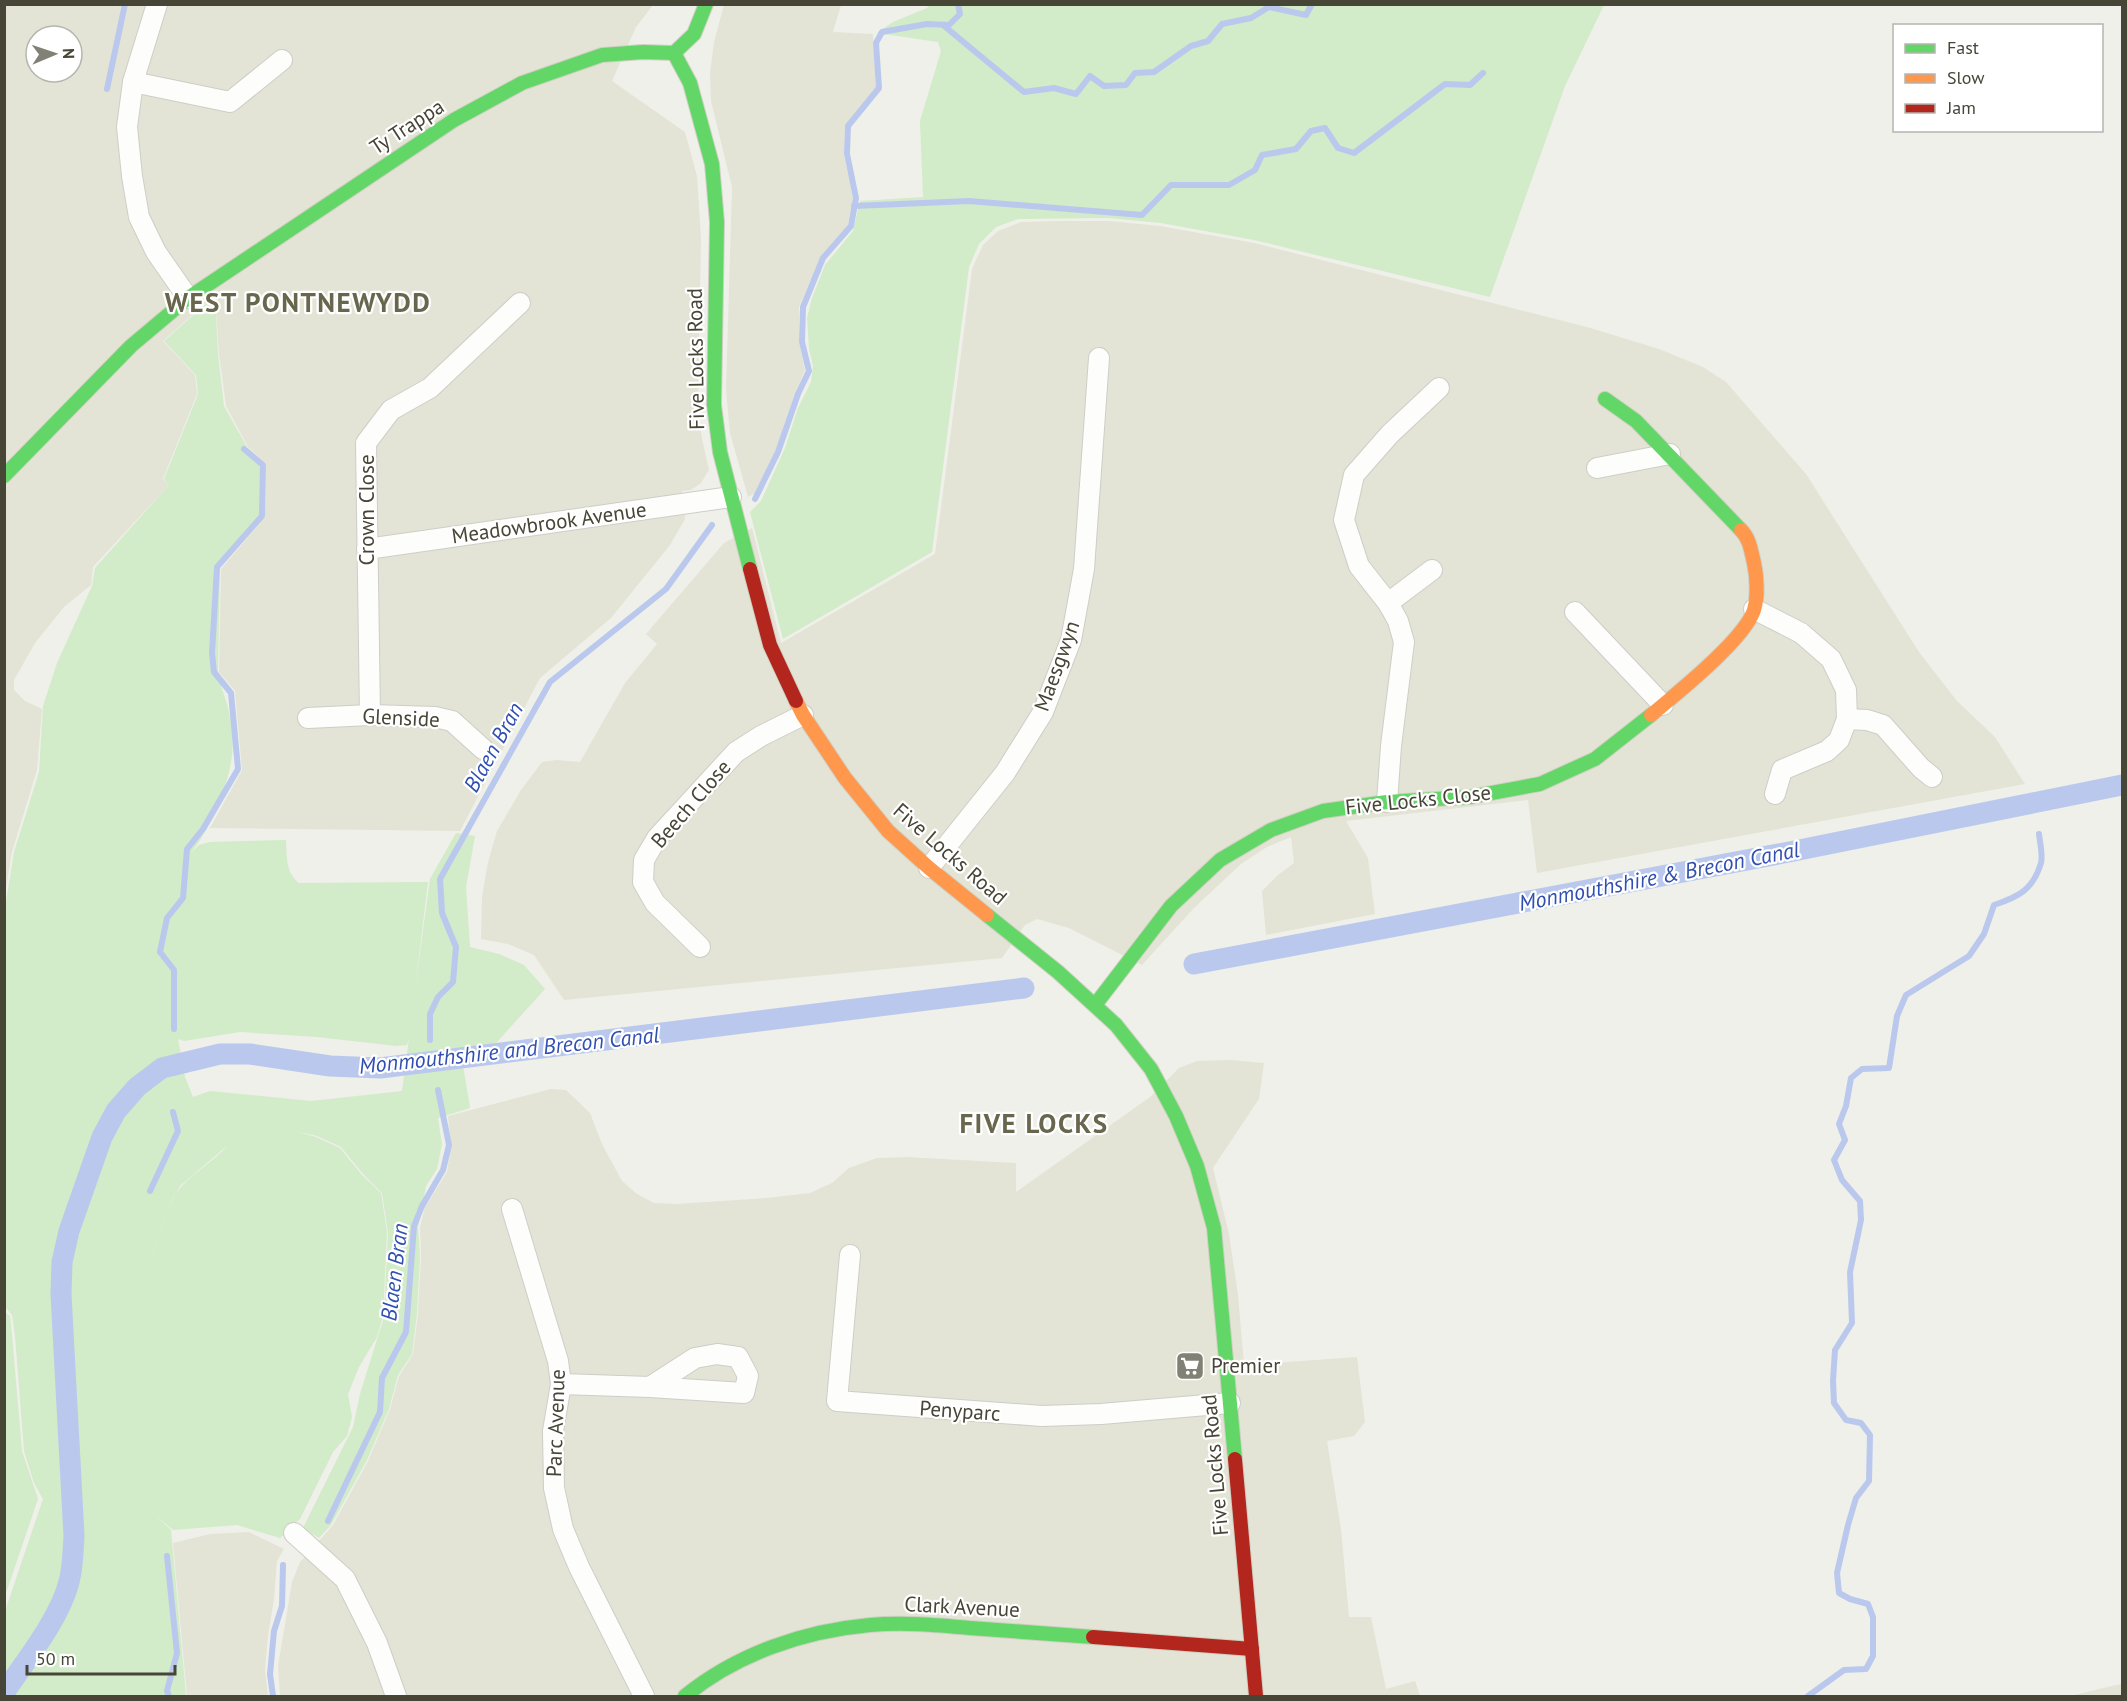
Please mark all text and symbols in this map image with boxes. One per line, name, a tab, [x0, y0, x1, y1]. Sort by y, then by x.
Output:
north arrow	[24, 24, 84, 84]
legend	[1893, 24, 2103, 132]
text: Fast	[1947, 36, 1979, 59]
text: N	[59, 48, 79, 59]
text: Slow	[1947, 66, 1985, 89]
street label: Ty Trappa	[365, 93, 449, 161]
text: Jam	[1946, 96, 1976, 119]
district label: WEST PONTNEWYDD	[165, 285, 431, 319]
street label: Five Locks Road	[681, 288, 710, 430]
street label: Crown Close	[353, 454, 380, 566]
street label: Meadowbrook Avenue	[450, 495, 648, 550]
street label: Maesgwyn	[1028, 617, 1085, 715]
water label: Blaen Bran	[457, 697, 529, 797]
street label: Glenside	[362, 702, 440, 733]
street label: Beech Close	[645, 754, 736, 854]
street label: Five Locks Close	[1344, 778, 1492, 821]
street label: Five Locks Road	[888, 797, 1013, 910]
water label: Monmouthshire & Brecon Canal	[1516, 835, 1802, 917]
water label: Monmouthshire and Brecon Canal	[358, 1020, 661, 1080]
district label: FIVE LOCKS	[959, 1106, 1109, 1140]
water label: Blaen Bran	[374, 1222, 414, 1322]
supermarket icon: Premier	[1174, 1350, 1206, 1382]
place label: Premier	[1211, 1352, 1280, 1379]
street label: Parc Avenue	[540, 1369, 571, 1477]
street label: Five Locks Road	[1195, 1393, 1234, 1537]
street label: Penyparc	[919, 1394, 1002, 1427]
street label: Clark Avenue	[904, 1590, 1020, 1623]
scale bar	[27, 1638, 176, 1676]
text: 50 m	[36, 1647, 75, 1670]

